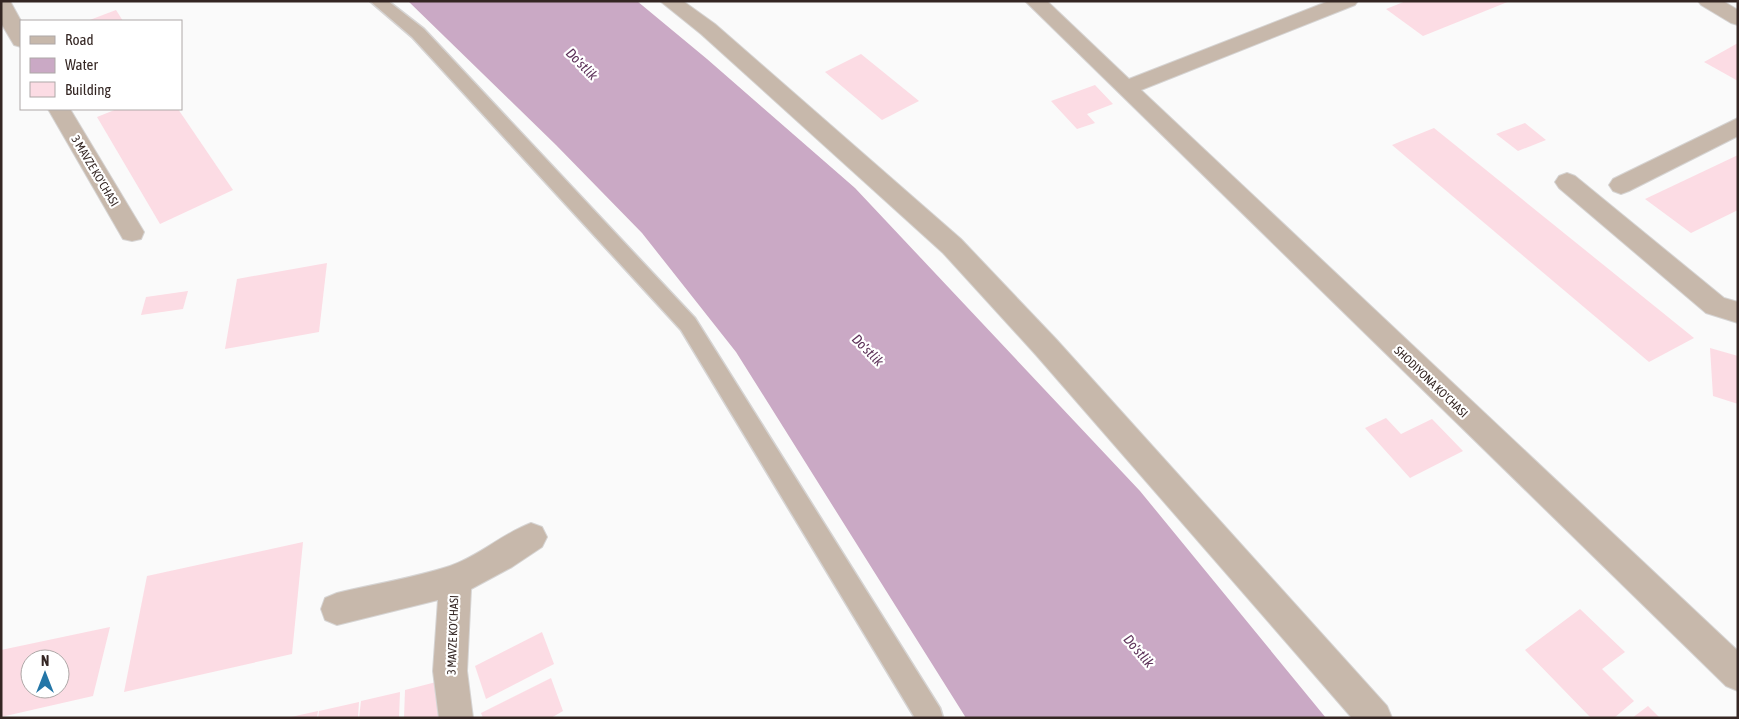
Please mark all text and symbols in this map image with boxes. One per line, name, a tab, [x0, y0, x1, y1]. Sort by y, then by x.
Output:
legend	[20, 20, 182, 110]
text: Road	[65, 31, 94, 48]
water label: Do'stlik	[563, 45, 602, 84]
text: Water	[65, 56, 98, 73]
text: Building	[65, 81, 111, 98]
street label: 3 MAVZE KO'CHASI	[68, 133, 122, 209]
water label: Do'stlik	[849, 331, 888, 370]
street label: SHODIYONA KO'CHASI	[1392, 344, 1470, 420]
street label: 3 MAVZE KO'CHASI	[445, 595, 461, 675]
water label: Do'stlik	[1120, 631, 1158, 671]
north arrow	[20, 649, 70, 699]
text: N	[41, 653, 49, 669]

